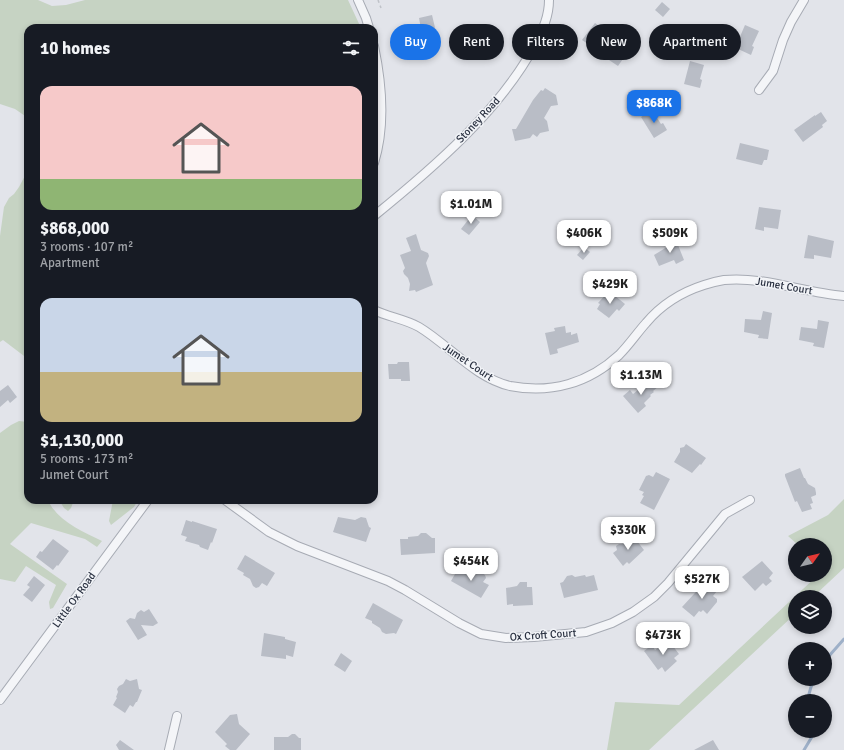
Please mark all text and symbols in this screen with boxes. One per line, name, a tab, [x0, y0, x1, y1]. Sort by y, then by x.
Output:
chip: Buy	[390, 24, 441, 60]
chip: Rent	[449, 24, 504, 60]
chip: Filters	[512, 24, 578, 60]
chip: New	[586, 24, 641, 60]
chip: Apartment	[649, 24, 741, 60]
icon: filters	[340, 37, 362, 59]
text: 10 homes	[40, 38, 110, 59]
pin: $868K	[626, 90, 682, 124]
street label: Stoney Road	[453, 94, 503, 146]
text: $868K	[636, 95, 672, 111]
icon: home	[165, 112, 237, 184]
pin: $1.01M	[438, 191, 504, 225]
text: $1.01M	[450, 196, 492, 212]
text: $868,000	[40, 218, 109, 239]
pin: $406K	[556, 220, 612, 254]
pin: $509K	[642, 220, 698, 254]
text: $406K	[566, 225, 602, 241]
text: $509K	[652, 225, 688, 241]
text: 3 rooms · 107 m²	[40, 239, 133, 255]
text: Apartment	[40, 255, 100, 271]
pin: $429K	[582, 271, 638, 305]
street label: Jumet Court	[754, 275, 814, 297]
text: $429K	[592, 276, 628, 292]
icon: home	[165, 324, 237, 396]
street label: Jumet Court	[440, 340, 496, 384]
pin: $1.13M	[608, 362, 674, 396]
text: $1.13M	[620, 367, 662, 383]
text: $1,130,000	[40, 430, 123, 451]
text: 5 rooms · 173 m²	[40, 451, 133, 467]
text: Jumet Court	[40, 467, 108, 483]
pin: $330K	[600, 517, 656, 551]
text: $330K	[610, 522, 646, 538]
north arrow	[788, 538, 832, 582]
map controls	[788, 538, 832, 738]
pin: $454K	[443, 548, 499, 582]
text: $454K	[453, 553, 489, 569]
pin: $527K	[674, 566, 730, 600]
street label: Little Ox Road	[50, 570, 99, 630]
text: $527K	[684, 571, 720, 587]
button: layers	[788, 590, 832, 634]
pin: $473K	[635, 622, 691, 656]
street label: Ox Croft Court	[509, 626, 577, 644]
text: $473K	[645, 627, 681, 643]
button: +	[788, 642, 832, 686]
button: −	[788, 694, 832, 738]

